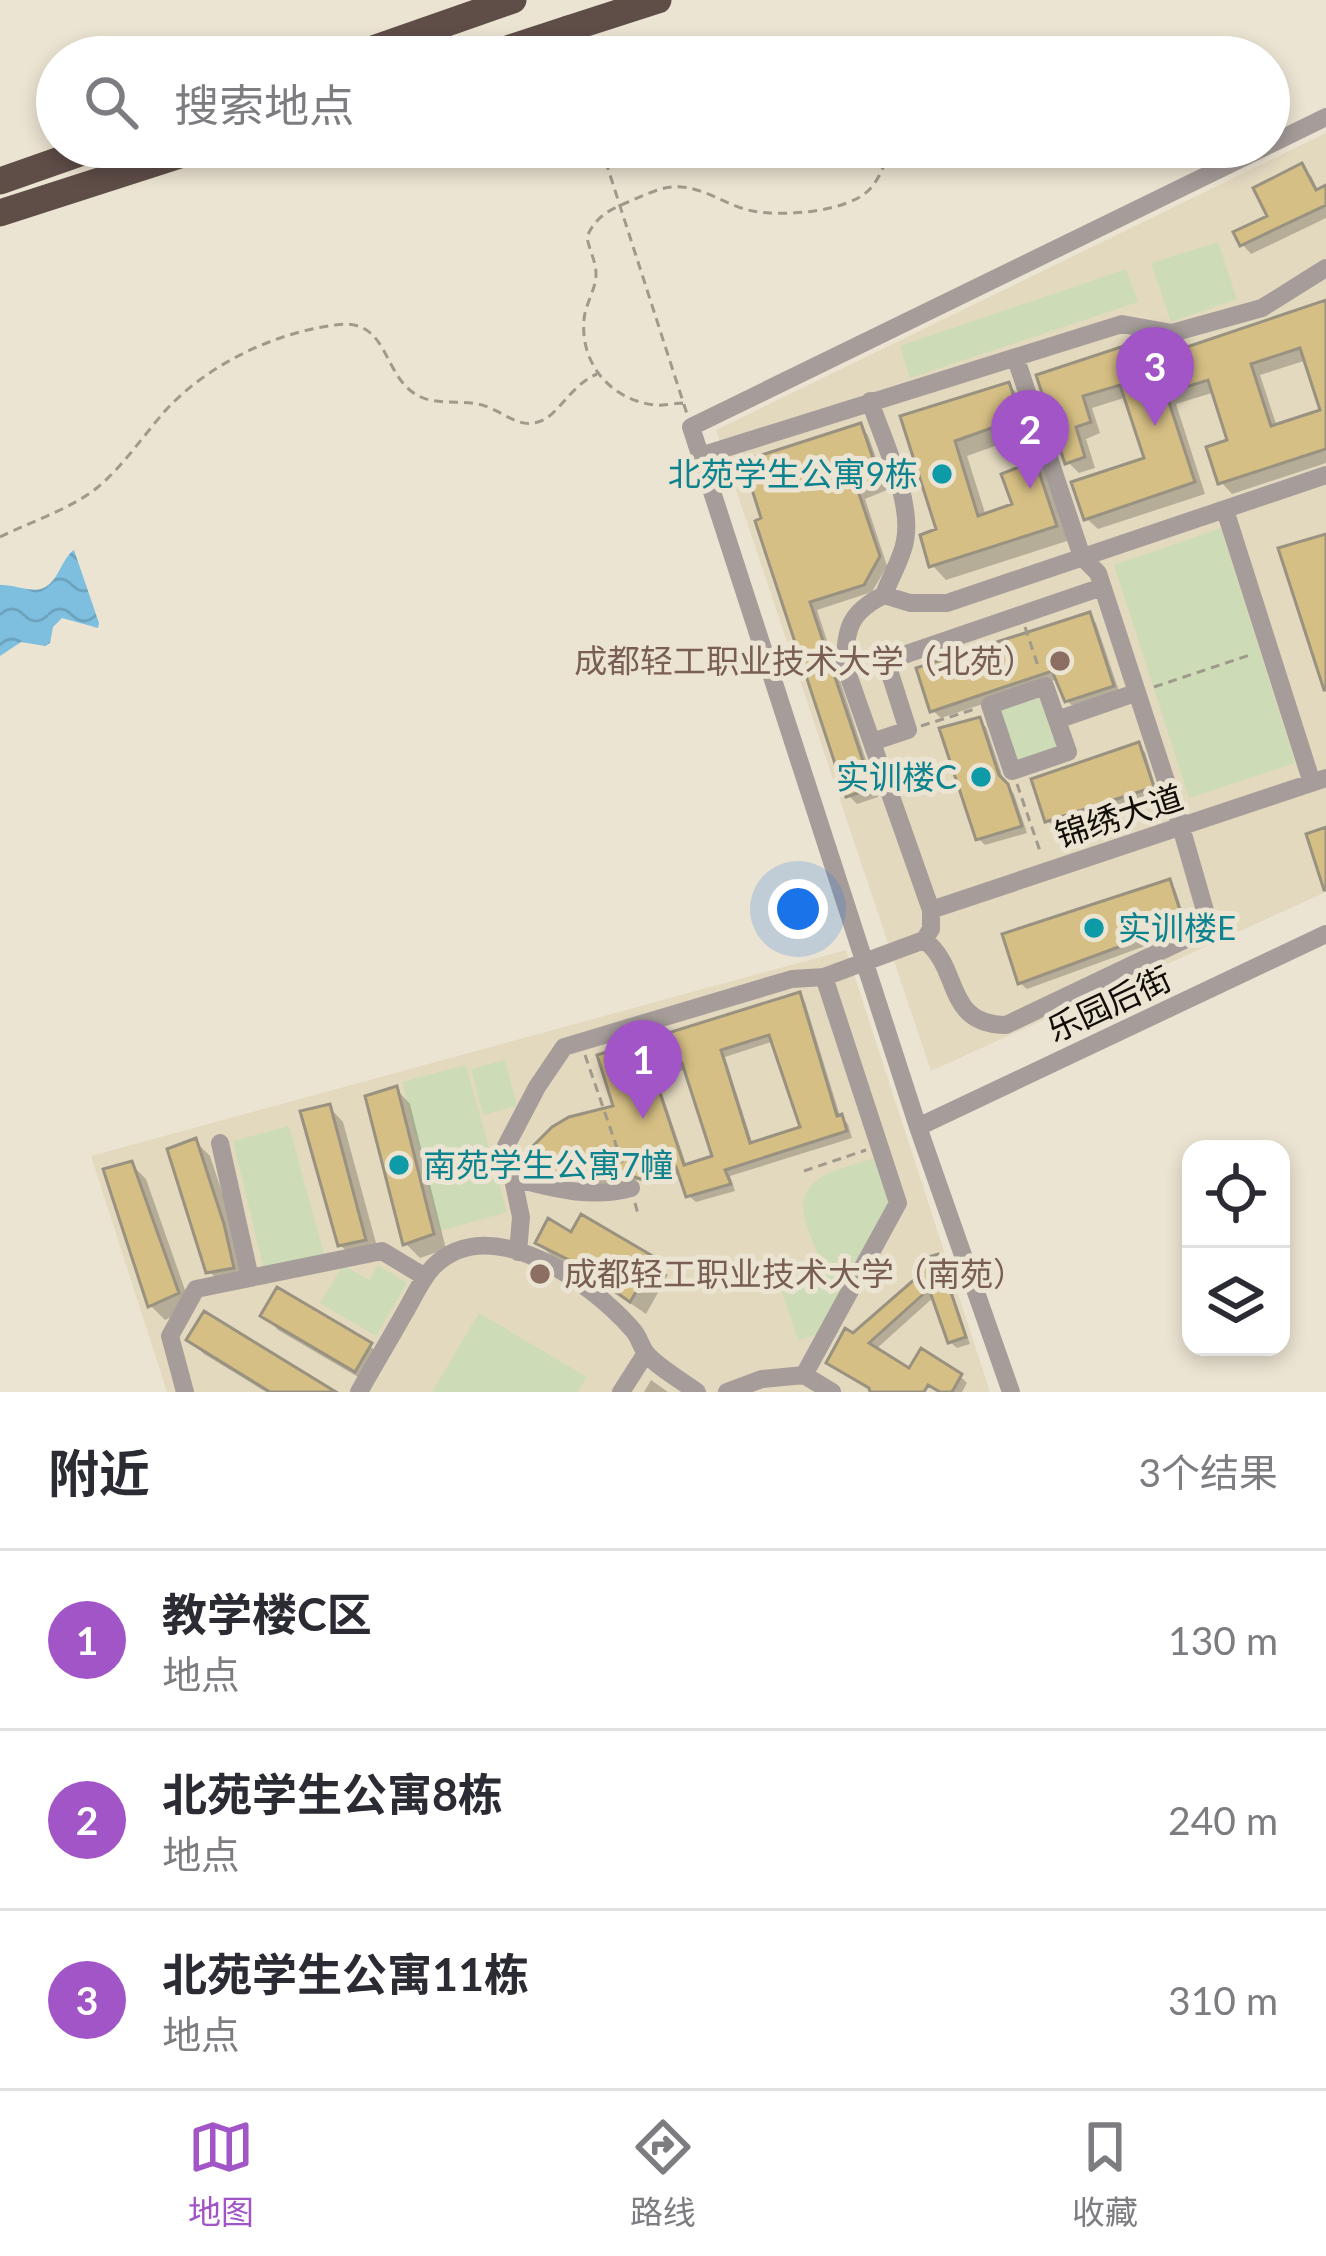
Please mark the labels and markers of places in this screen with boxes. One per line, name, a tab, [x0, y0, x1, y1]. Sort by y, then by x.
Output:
pin: 3	[1116, 327, 1194, 426]
pin: 2	[991, 390, 1069, 489]
place label: 北苑学生公寓9栋	[668, 453, 918, 493]
marker: 北苑学生公寓9栋	[929, 461, 955, 487]
place label: 成都轻工职业技术大学（北苑）	[574, 640, 1036, 680]
marker: 成都轻工职业技术大学（北苑）	[1047, 648, 1073, 674]
place label: 实训楼C	[836, 756, 957, 796]
marker: 实训楼C	[968, 764, 994, 790]
place label: 实训楼E	[1118, 907, 1236, 947]
marker: 实训楼E	[1081, 915, 1107, 941]
pin: 1	[604, 1020, 682, 1119]
place label: 南苑学生公寓7幢	[423, 1144, 673, 1184]
marker: 南苑学生公寓7幢	[386, 1152, 412, 1178]
place label: 成都轻工职业技术大学（南苑）	[564, 1253, 1026, 1293]
marker: 成都轻工职业技术大学（南苑）	[527, 1261, 553, 1287]

